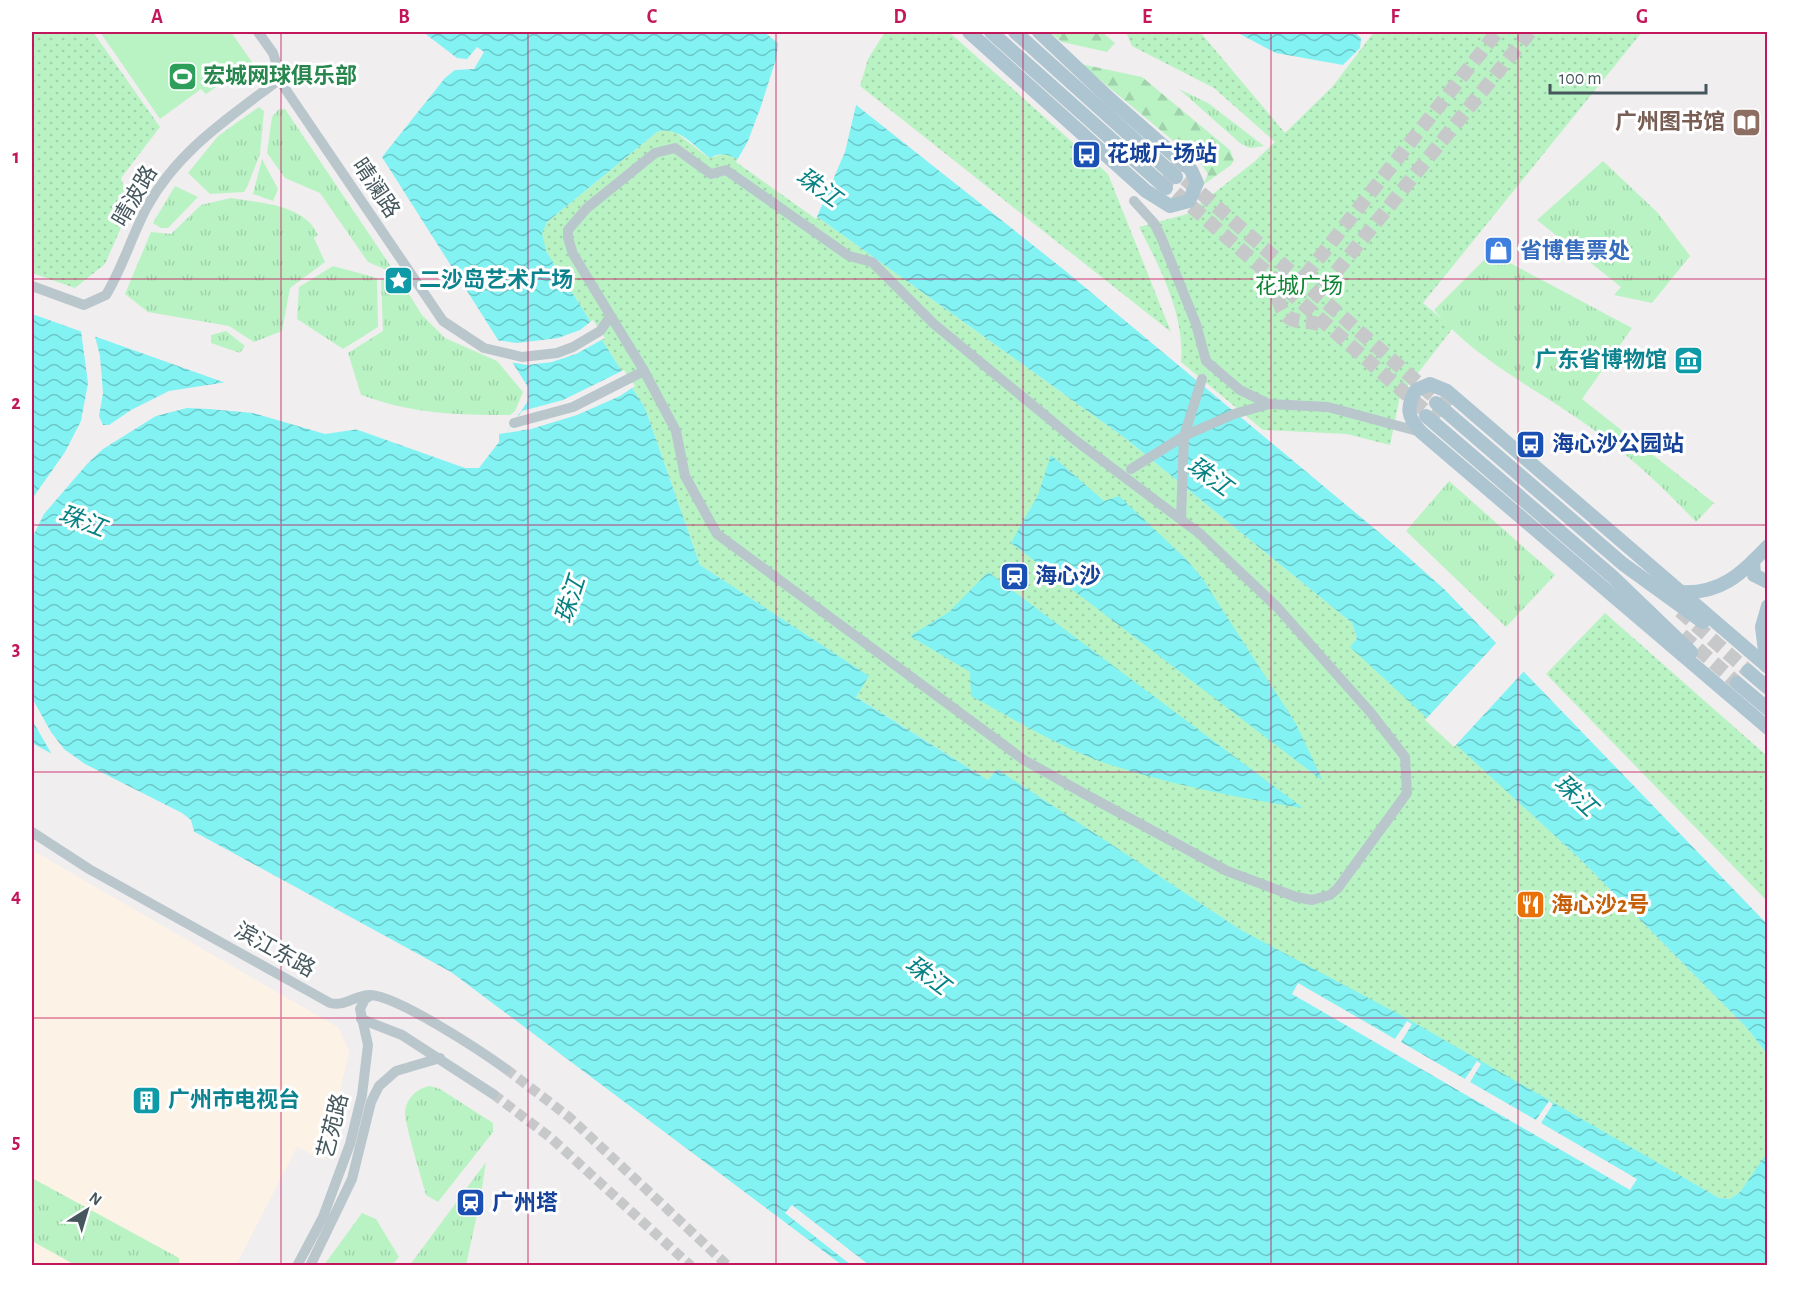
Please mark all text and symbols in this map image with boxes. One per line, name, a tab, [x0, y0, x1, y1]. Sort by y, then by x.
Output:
text: A	[151, 7, 163, 27]
text: B	[398, 7, 410, 27]
text: C	[647, 7, 658, 27]
text: D	[893, 7, 907, 27]
text: E	[1142, 7, 1152, 27]
text: F	[1390, 7, 1400, 27]
text: G	[1636, 7, 1648, 27]
scale bar	[1550, 57, 1706, 95]
sports icon: 宏城网球俱乐部	[166, 60, 198, 92]
place label: 宏城网球俱乐部	[203, 64, 357, 87]
text: 100 m	[1559, 70, 1602, 88]
library icon: 广州图书馆	[1730, 106, 1762, 138]
place label: 广州图书馆	[1615, 110, 1725, 133]
bus stop icon: 花城广场站	[1070, 138, 1102, 170]
place label: 花城广场站	[1107, 142, 1217, 165]
text: 1	[12, 147, 20, 167]
street label: 晴澜路	[348, 154, 404, 222]
street label: 晴波路	[108, 161, 161, 230]
water label: 珠江	[792, 163, 848, 214]
shop icon: 省博售票处	[1483, 235, 1515, 267]
place label: 省博售票处	[1520, 239, 1630, 262]
place icon: 二沙岛艺术广场	[382, 264, 414, 296]
place label: 二沙岛艺术广场	[419, 268, 573, 291]
park label: 花城广场	[1255, 274, 1343, 297]
museum icon: 广东省博物馆	[1672, 344, 1704, 376]
place label: 广东省博物馆	[1535, 348, 1667, 371]
text: 2	[11, 393, 21, 413]
bus stop icon: 海心沙公园站	[1515, 428, 1547, 460]
place label: 海心沙公园站	[1552, 432, 1684, 455]
water label: 珠江	[1183, 452, 1239, 503]
water label: 珠江	[55, 500, 112, 543]
station icon: 海心沙	[998, 560, 1030, 592]
place label: 海心沙	[1035, 564, 1101, 587]
water label: 珠江	[550, 570, 591, 627]
text: 3	[12, 639, 20, 659]
water label: 珠江	[1549, 769, 1604, 823]
text: 4	[11, 886, 21, 906]
restaurant icon: 海心沙2号	[1514, 889, 1546, 921]
place label: 海心沙2号	[1551, 893, 1649, 916]
street label: 滨江东路	[231, 918, 319, 981]
water label: 珠江	[901, 950, 957, 1002]
building icon: 广州市电视台	[131, 1084, 163, 1116]
place label: 广州市电视台	[168, 1087, 300, 1111]
street label: 艺苑路	[313, 1091, 352, 1161]
text: 5	[12, 1132, 20, 1152]
north arrow	[57, 1180, 117, 1240]
station icon: 广州塔	[455, 1187, 487, 1219]
text: N	[86, 1189, 105, 1209]
place label: 广州塔	[492, 1191, 558, 1214]

